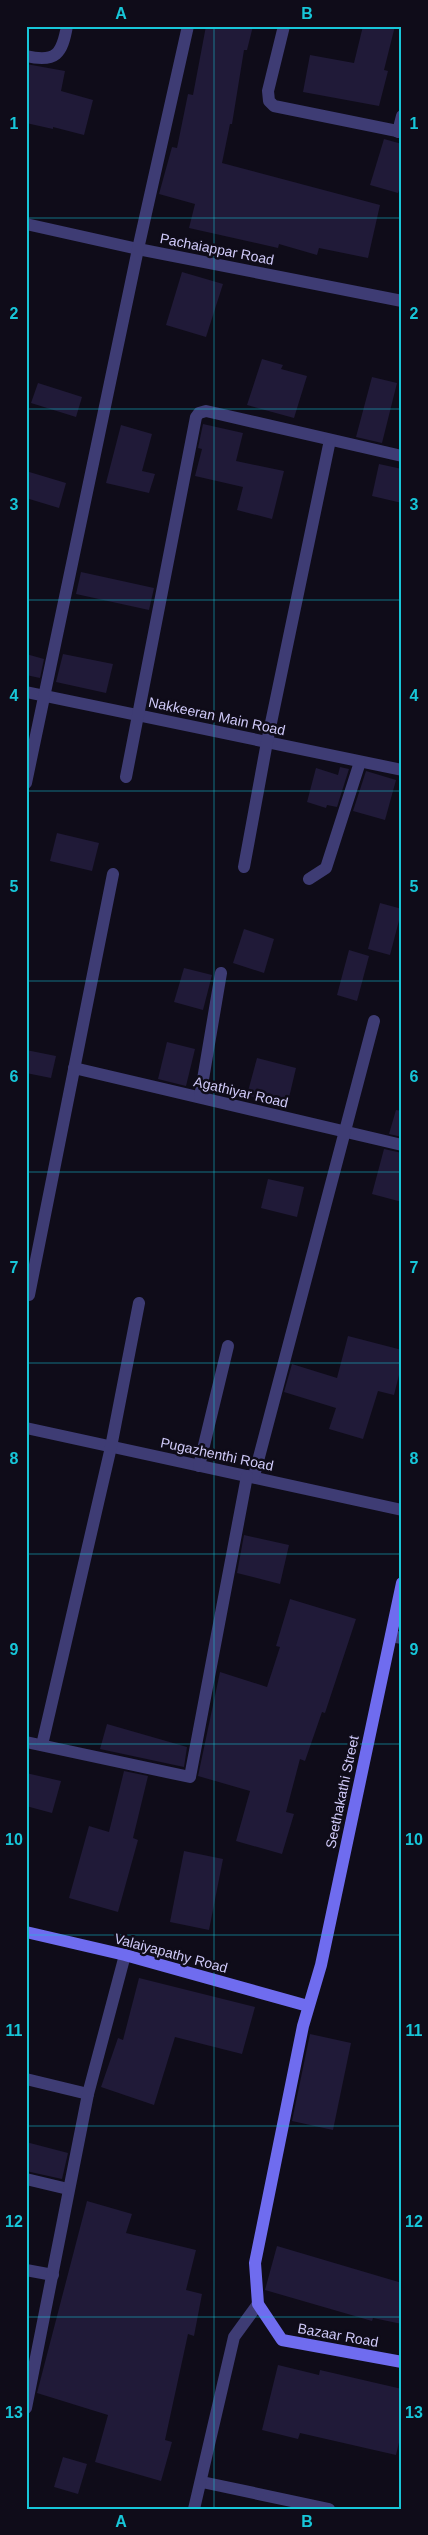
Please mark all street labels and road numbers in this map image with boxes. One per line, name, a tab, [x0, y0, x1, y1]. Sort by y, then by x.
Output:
street label: Pachaiappar Road	[159, 230, 275, 268]
street label: Nakkeeran Main Road	[147, 694, 287, 738]
street label: Agathiyar Road	[192, 1073, 290, 1111]
street label: Pugazhenthi Road	[159, 1434, 275, 1474]
street label: Seethakathi Street	[322, 1734, 362, 1850]
street label: Valaiyapathy Road	[113, 1930, 229, 1976]
street label: Bazaar Road	[296, 2320, 380, 2350]

